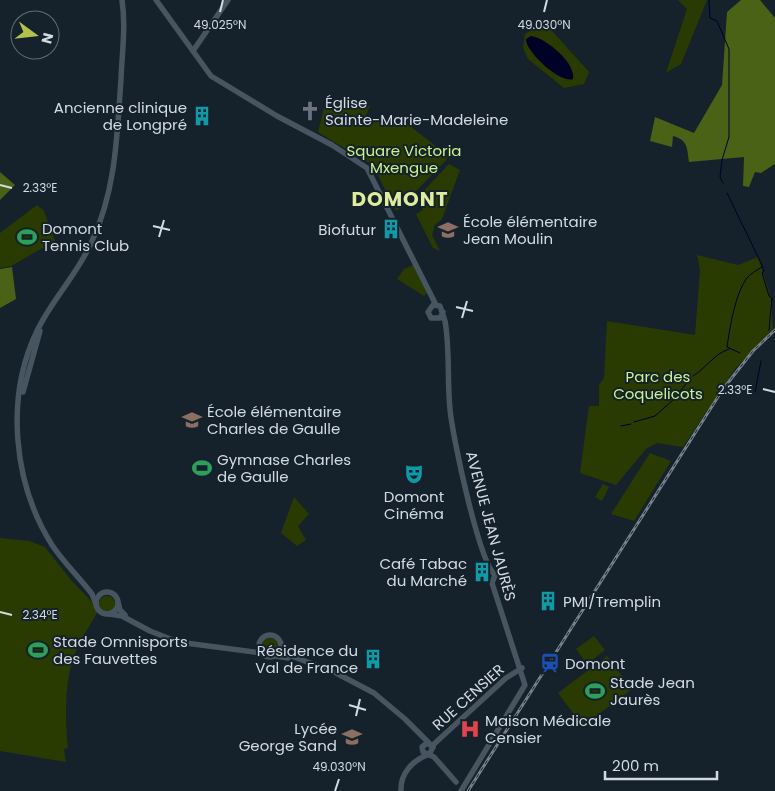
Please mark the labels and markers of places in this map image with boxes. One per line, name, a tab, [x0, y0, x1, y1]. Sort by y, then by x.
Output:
place label: Église Sainte-Marie-Madeleine	[325, 92, 508, 130]
place label: Ancienne clinique de Longpré	[54, 97, 187, 135]
church icon: Église Sainte-Marie-Madeleine	[299, 100, 321, 122]
building icon: Ancienne clinique de Longpré	[191, 105, 213, 127]
place label: École élémentaire Jean Moulin	[463, 211, 597, 249]
place label: Domont Tennis Club	[42, 218, 129, 256]
building icon: Biofutur	[380, 218, 402, 240]
place label: Biofutur	[318, 219, 376, 240]
school or university icon: École élémentaire Jean Moulin	[437, 219, 459, 241]
sports icon: Domont Tennis Club	[16, 226, 38, 248]
place label: École élémentaire Charles de Gaulle	[207, 401, 341, 439]
school or university icon: École élémentaire Charles de Gaulle	[181, 409, 203, 431]
place label: Gymnase Charles de Gaulle	[217, 449, 351, 487]
sports icon: Gymnase Charles de Gaulle	[191, 457, 213, 479]
theatre icon: Domont Cinéma	[403, 463, 425, 485]
place label: Domont Cinéma	[384, 486, 444, 524]
place label: Café Tabac du Marché	[379, 553, 467, 591]
building icon: Café Tabac du Marché	[471, 561, 493, 583]
building icon: PMI/Tremplin	[537, 590, 559, 612]
place label: PMI/Tremplin	[563, 591, 661, 612]
place label: Stade Omnisports des Fauvettes	[53, 631, 188, 669]
sports icon: Stade Omnisports des Fauvettes	[27, 639, 49, 661]
place label: Résidence du Val de France	[255, 640, 358, 678]
building icon: Résidence du Val de France	[362, 648, 384, 670]
station icon: Domont	[539, 652, 561, 674]
place label: Domont	[565, 653, 625, 674]
place label: Stade Jean Jaurès	[610, 672, 695, 710]
sports icon: Stade Jean Jaurès	[584, 680, 606, 702]
place label: Maison Médicale Censier	[485, 710, 611, 748]
place label: Lycée George Sand	[239, 718, 337, 756]
hospital icon: Maison Médicale Censier	[459, 718, 481, 740]
school or university icon: Lycée George Sand	[341, 726, 363, 748]

